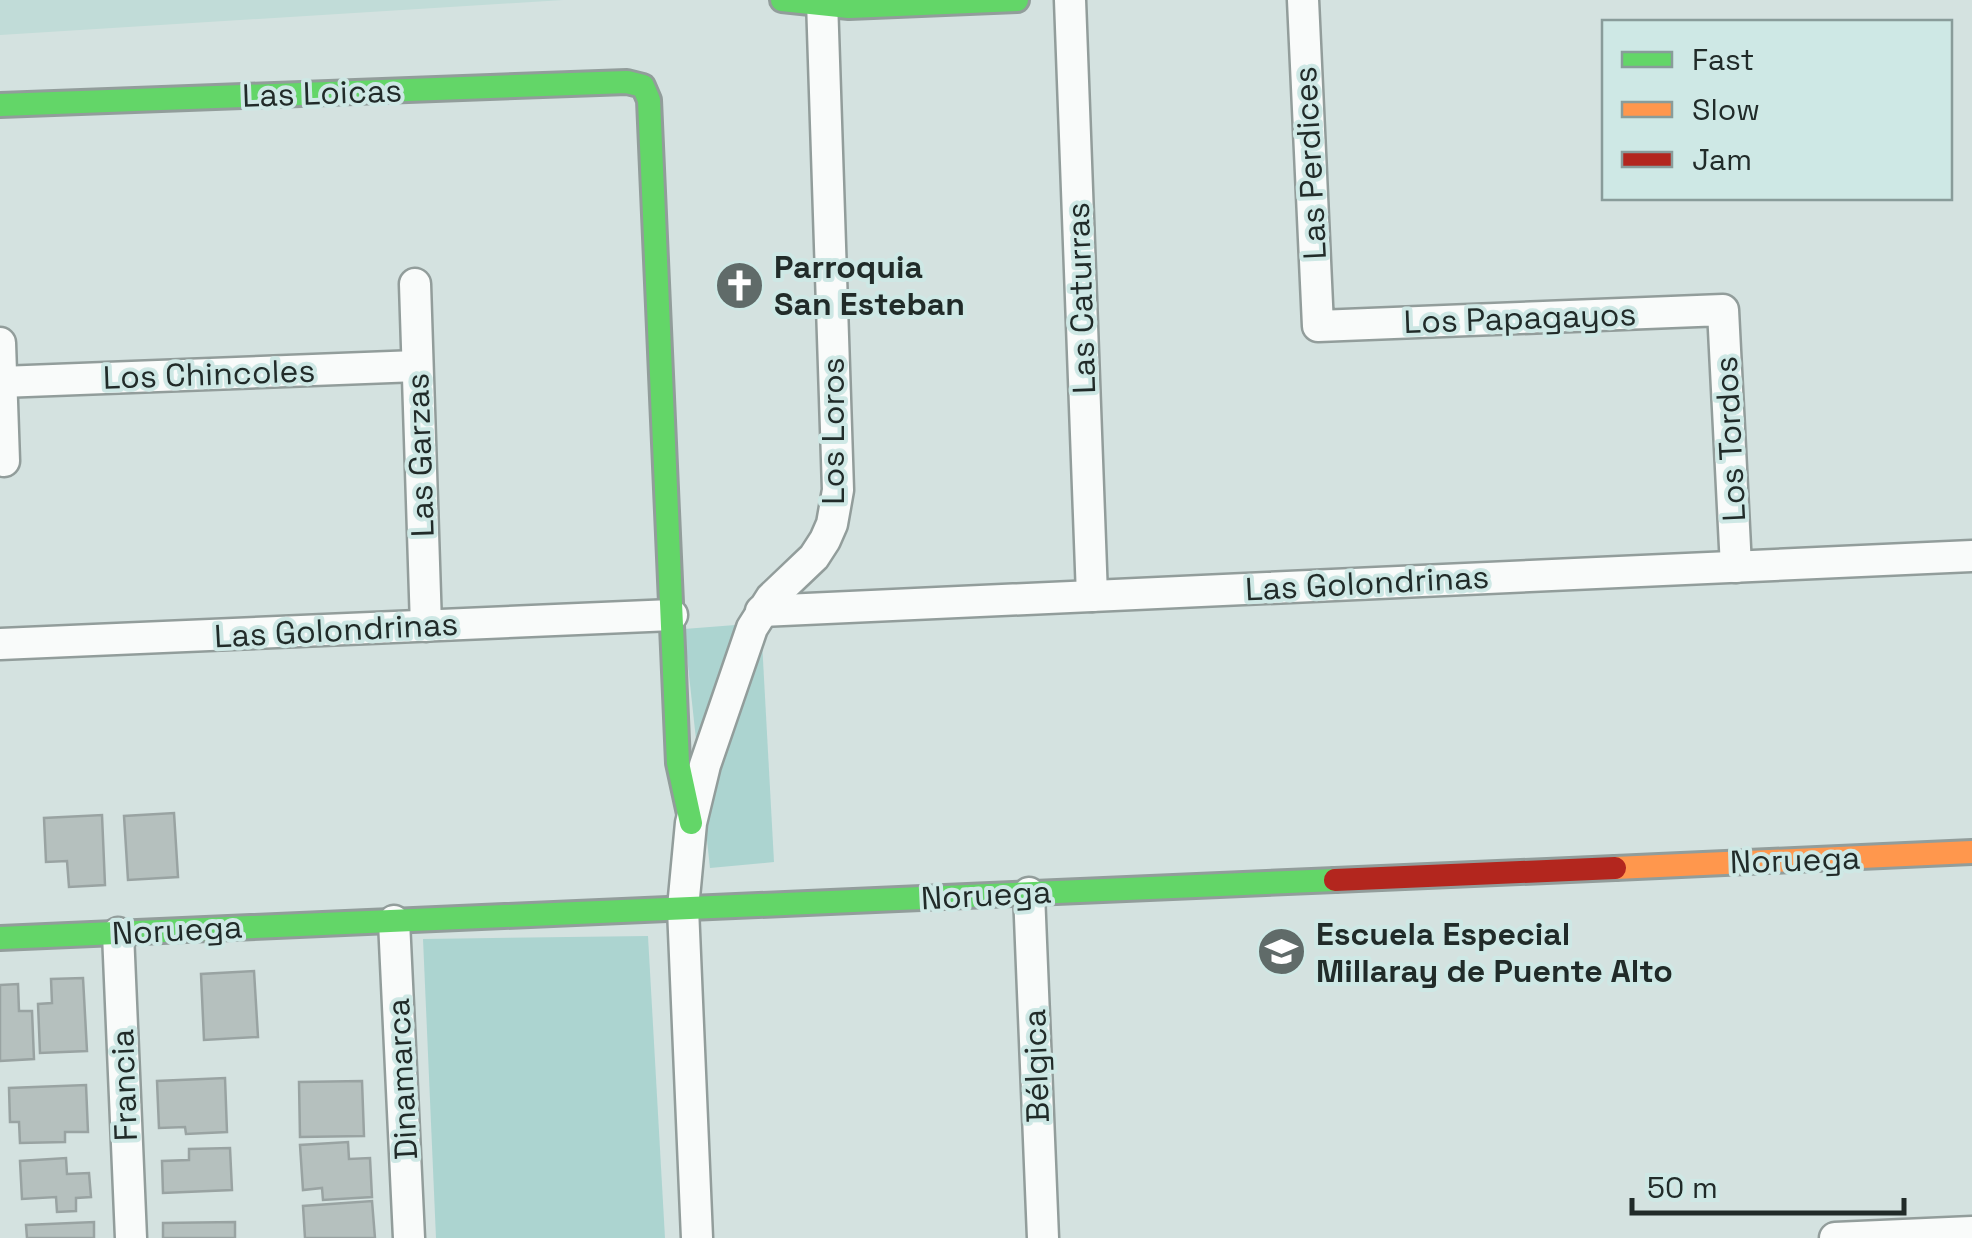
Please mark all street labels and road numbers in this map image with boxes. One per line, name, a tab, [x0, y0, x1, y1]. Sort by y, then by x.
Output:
street label: Las Perdices	[1285, 65, 1335, 261]
street label: Las Loicas	[241, 70, 403, 116]
street label: Las Caturras	[1058, 201, 1104, 395]
street label: Los Papagayos	[1403, 294, 1637, 342]
street label: Los Chincoles	[102, 350, 316, 398]
street label: Los Tordos	[1706, 355, 1754, 523]
street label: Los Loros	[813, 357, 853, 505]
street label: Las Garzas	[397, 372, 443, 538]
street label: Las Golondrinas	[1244, 557, 1490, 609]
street label: Las Golondrinas	[213, 604, 459, 656]
street label: Noruega	[1729, 838, 1861, 882]
street label: Noruega	[920, 872, 1052, 918]
street label: Noruega	[111, 907, 243, 953]
street label: Dinamarca	[378, 997, 426, 1161]
street label: Bélgica	[1014, 1008, 1058, 1124]
street label: Francia	[102, 1028, 146, 1142]

